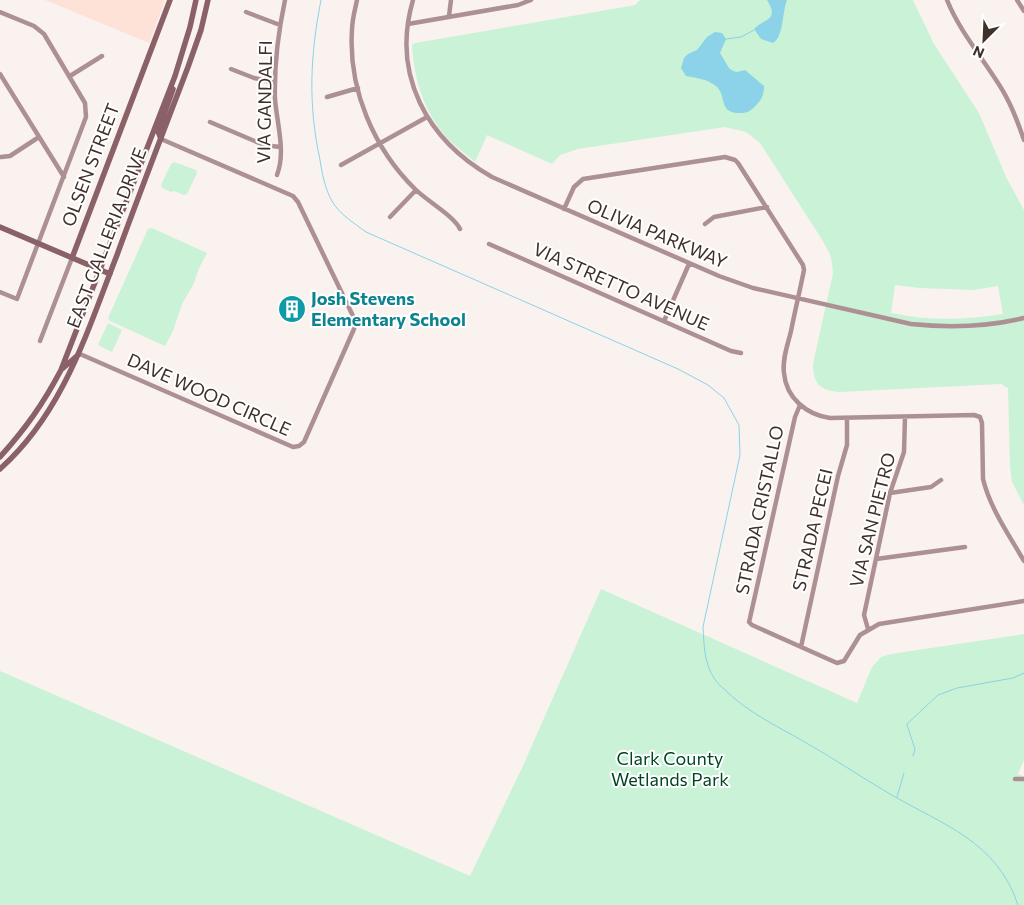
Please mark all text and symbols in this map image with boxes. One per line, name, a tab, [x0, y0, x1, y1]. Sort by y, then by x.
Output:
north arrow	[959, 15, 1009, 65]
street label: VIA GANDALFI	[252, 40, 276, 164]
text: N	[970, 42, 987, 62]
street label: OLSEN STREET	[56, 100, 124, 229]
street label: EAST GALLERIA DRIVE	[61, 144, 151, 331]
street label: OLIVIA PARKWAY	[584, 194, 731, 273]
street label: VIA STRETTO AVENUE	[530, 237, 713, 335]
place label: Josh Stevens Elementary School	[311, 287, 466, 330]
building icon: Josh Stevens Elementary School	[277, 294, 307, 324]
street label: DAVE WOOD CIRCLE	[124, 348, 295, 440]
street label: STRADA CRISTALLO	[730, 423, 788, 596]
street label: VIA SAN PIETRO	[845, 450, 899, 590]
street label: STRADA PECEI	[787, 466, 837, 593]
park label: Clark County Wetlands Park	[611, 747, 729, 790]

